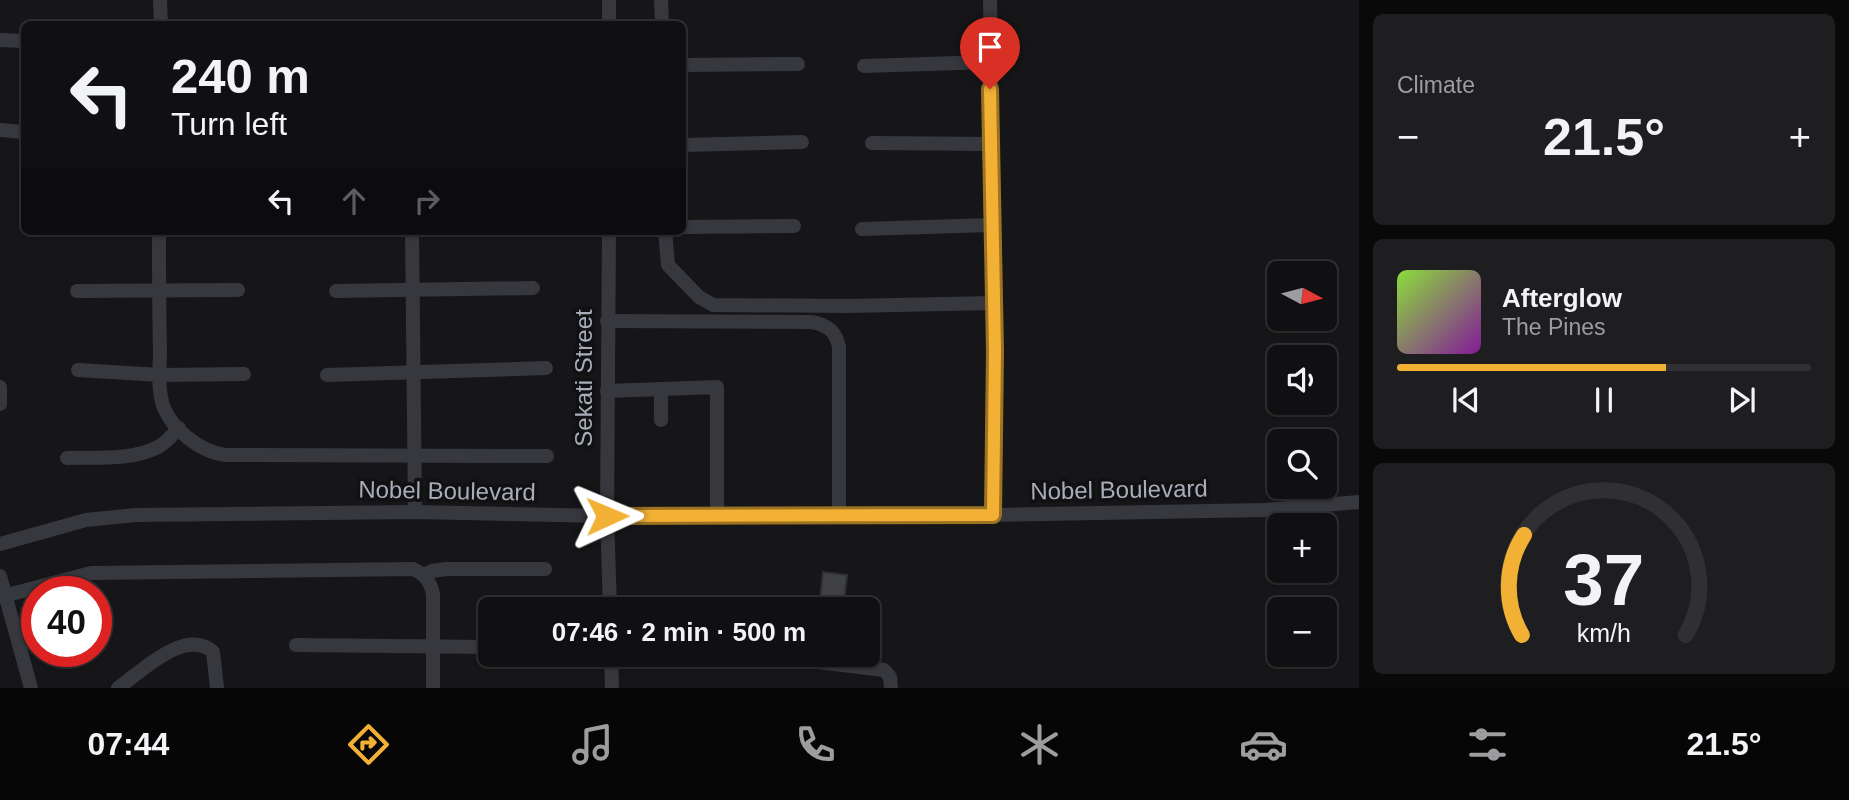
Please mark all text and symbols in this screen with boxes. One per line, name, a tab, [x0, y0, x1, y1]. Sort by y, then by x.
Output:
pin	[960, 17, 1020, 89]
icon: arrive	[971, 28, 1009, 66]
icon: left	[56, 49, 147, 140]
text: 240 m	[171, 49, 310, 103]
text: Climate	[1397, 72, 1475, 98]
text: Turn left	[171, 106, 287, 142]
text: 21.5°	[1543, 108, 1665, 166]
text: −	[1397, 116, 1419, 158]
text: +	[1789, 116, 1811, 158]
icon: left	[262, 182, 300, 220]
icon: ahead	[335, 182, 373, 220]
icon: right	[408, 182, 446, 220]
north arrow	[1267, 261, 1337, 331]
map controls	[1267, 261, 1337, 667]
text: Afterglow	[1502, 283, 1622, 313]
street label: Sekati Street	[570, 309, 597, 447]
text: The Pines	[1502, 314, 1606, 340]
button: sound	[1267, 345, 1337, 415]
icon: previous	[1447, 381, 1485, 419]
icon: pause	[1585, 381, 1623, 419]
icon: next	[1723, 381, 1761, 419]
button: search	[1267, 429, 1337, 499]
street label: Nobel Boulevard	[1030, 474, 1208, 505]
street label: Nobel Boulevard	[358, 475, 536, 506]
position arrow	[570, 479, 644, 553]
button: +	[1267, 513, 1337, 583]
text: 37	[1564, 539, 1644, 620]
speed limit sign: 40	[21, 576, 112, 667]
button: −	[1267, 597, 1337, 667]
text: 07:46 · 2 min · 500 m	[552, 617, 806, 647]
text: km/h	[1577, 618, 1631, 646]
icon: directions	[344, 720, 393, 769]
icon: music	[568, 720, 617, 769]
icon: phone	[791, 720, 840, 769]
icon: climate	[1015, 720, 1064, 769]
icon: car	[1239, 720, 1288, 769]
icon: filters	[1463, 720, 1512, 769]
text: 07:44	[87, 726, 169, 762]
text: 21.5°	[1686, 726, 1762, 762]

